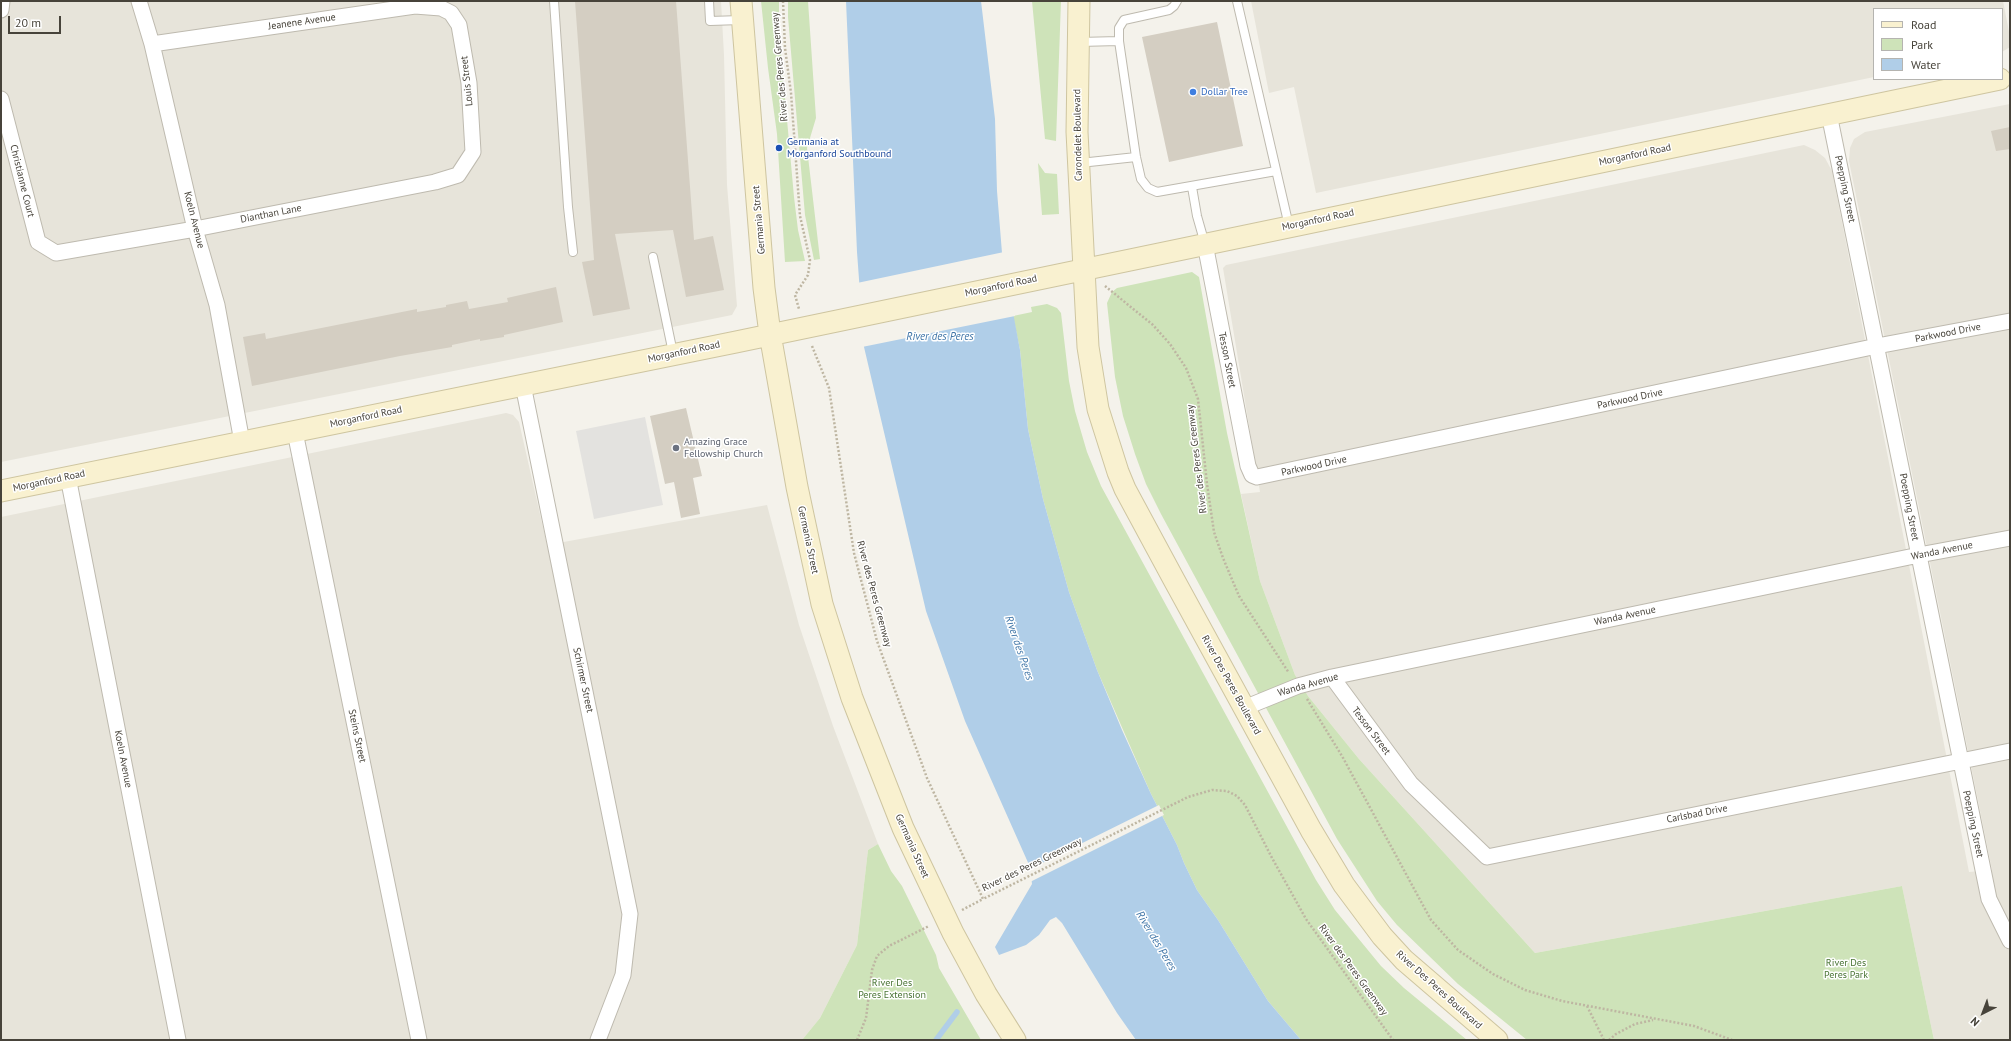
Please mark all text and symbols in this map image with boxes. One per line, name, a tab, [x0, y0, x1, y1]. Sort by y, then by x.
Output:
scale bar	[10, 8, 63, 34]
legend	[1873, 8, 2003, 80]
street label: Jeanene Avenue	[268, 11, 336, 33]
street label: River des Peres Greenway	[769, 12, 791, 122]
text: 20 m	[15, 15, 41, 30]
text: Road	[1911, 17, 1936, 32]
text: Park	[1911, 37, 1933, 52]
street label: Louis Street	[458, 55, 476, 107]
text: Water	[1911, 57, 1941, 72]
place label: Dollar Tree	[1201, 86, 1248, 98]
marker: Dollar Tree	[1188, 87, 1198, 97]
street label: Carondelet Boulevard	[1071, 89, 1085, 181]
place label: Germania at Morganford Southbound	[787, 136, 891, 160]
street label: Morganford Road	[1598, 141, 1672, 169]
street label: Christianne Court	[7, 143, 37, 219]
marker: Germania at Morganford Southbound	[774, 143, 784, 153]
street label: Poepping Street	[1832, 154, 1858, 224]
street label: Germania Street	[750, 185, 768, 255]
street label: Koeln Avenue	[181, 190, 207, 250]
street label: Dianthan Lane	[239, 202, 303, 226]
street label: Morganford Road	[1281, 206, 1355, 234]
street label: Morganford Road	[964, 272, 1038, 300]
street label: Parkwood Drive	[1914, 321, 1982, 345]
water label: River des Peres	[906, 330, 974, 344]
street label: Tesson Street	[1216, 331, 1238, 389]
street label: Morganford Road	[647, 338, 721, 366]
street label: Parkwood Drive	[1596, 386, 1664, 412]
street label: Morganford Road	[329, 403, 403, 431]
street label: River des Peres Greenway	[1184, 404, 1210, 514]
place label: Amazing Grace Fellowship Church	[684, 436, 763, 460]
marker: Amazing Grace Fellowship Church	[671, 443, 681, 453]
street label: Parkwood Drive	[1280, 453, 1348, 479]
street label: Morganford Road	[12, 467, 86, 495]
street label: Poepping Street	[1897, 472, 1921, 542]
street label: Germania Street	[795, 505, 821, 575]
street label: Wanda Avenue	[1910, 539, 1974, 563]
street label: River des Peres Greenway	[854, 540, 894, 648]
street label: Wanda Avenue	[1593, 604, 1657, 628]
water label: River des Peres	[1002, 614, 1036, 682]
street label: River Des Peres Boulevard	[1199, 633, 1263, 737]
street label: Schirmer Street	[570, 646, 596, 714]
street label: Wanda Avenue	[1276, 671, 1340, 699]
street label: Tesson Street	[1349, 705, 1393, 757]
street label: Steins Street	[345, 708, 369, 764]
street label: Koeln Avenue	[112, 729, 134, 789]
street label: Poepping Street	[1960, 789, 1986, 859]
street label: Carlsbad Drive	[1665, 802, 1729, 826]
street label: Germania Street	[892, 812, 932, 880]
street label: River des Peres Greenway	[980, 836, 1084, 894]
water label: River des Peres	[1133, 909, 1179, 973]
street label: River des Peres Greenway	[1316, 922, 1390, 1018]
street label: River Des Peres Boulevard	[1394, 948, 1484, 1032]
park label: River Des Peres Park	[1824, 957, 1868, 980]
park label: River Des Peres Extension	[858, 977, 926, 1000]
north arrow	[1963, 993, 2003, 1033]
text: N	[1968, 1014, 1982, 1030]

